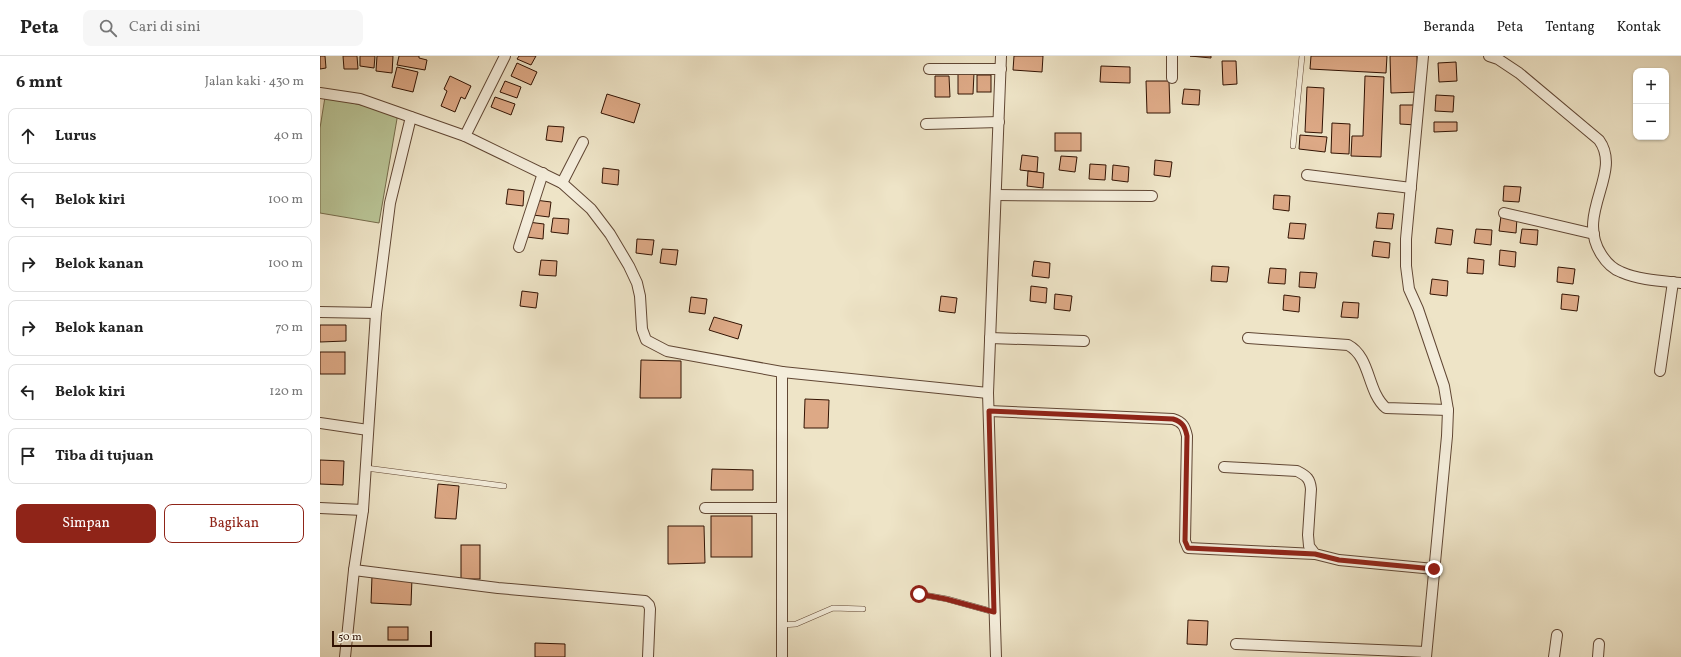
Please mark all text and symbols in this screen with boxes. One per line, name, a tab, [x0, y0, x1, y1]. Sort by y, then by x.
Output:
search box	[83, 10, 363, 46]
text: Peta	[20, 15, 59, 41]
icon: search	[97, 17, 119, 39]
text: Cari di sini	[129, 17, 200, 38]
text: Beranda	[1423, 18, 1475, 37]
text: Peta	[1497, 18, 1523, 37]
text: Tentang	[1545, 18, 1595, 37]
text: Kontak	[1617, 18, 1661, 37]
map controls	[1633, 68, 1669, 140]
button: +	[1633, 68, 1669, 104]
text: 6 mnt	[16, 71, 63, 94]
text: Jalan kaki · 430 m	[205, 73, 304, 91]
button: −	[1633, 104, 1669, 140]
icon: ahead	[17, 125, 39, 147]
text: Lurus	[55, 126, 96, 147]
text: 40 m	[274, 127, 303, 145]
icon: left	[17, 189, 39, 211]
text: Belok kiri	[55, 190, 125, 211]
text: 100 m	[268, 191, 303, 209]
icon: right	[17, 253, 39, 275]
text: Belok kanan	[55, 254, 144, 275]
text: 100 m	[268, 255, 303, 273]
icon: right	[17, 317, 39, 339]
text: Belok kanan	[55, 318, 144, 339]
text: 70 m	[275, 319, 303, 337]
icon: left	[17, 381, 39, 403]
text: Belok kiri	[55, 382, 125, 403]
text: 120 m	[269, 383, 303, 401]
icon: arrive	[17, 445, 39, 467]
text: Tiba di tujuan	[55, 446, 154, 467]
button: Simpan	[16, 504, 156, 543]
button: Bagikan	[164, 504, 304, 543]
route end	[1425, 560, 1443, 578]
route start	[910, 585, 928, 603]
scale bar	[332, 629, 432, 648]
text: 50 m	[338, 630, 362, 645]

